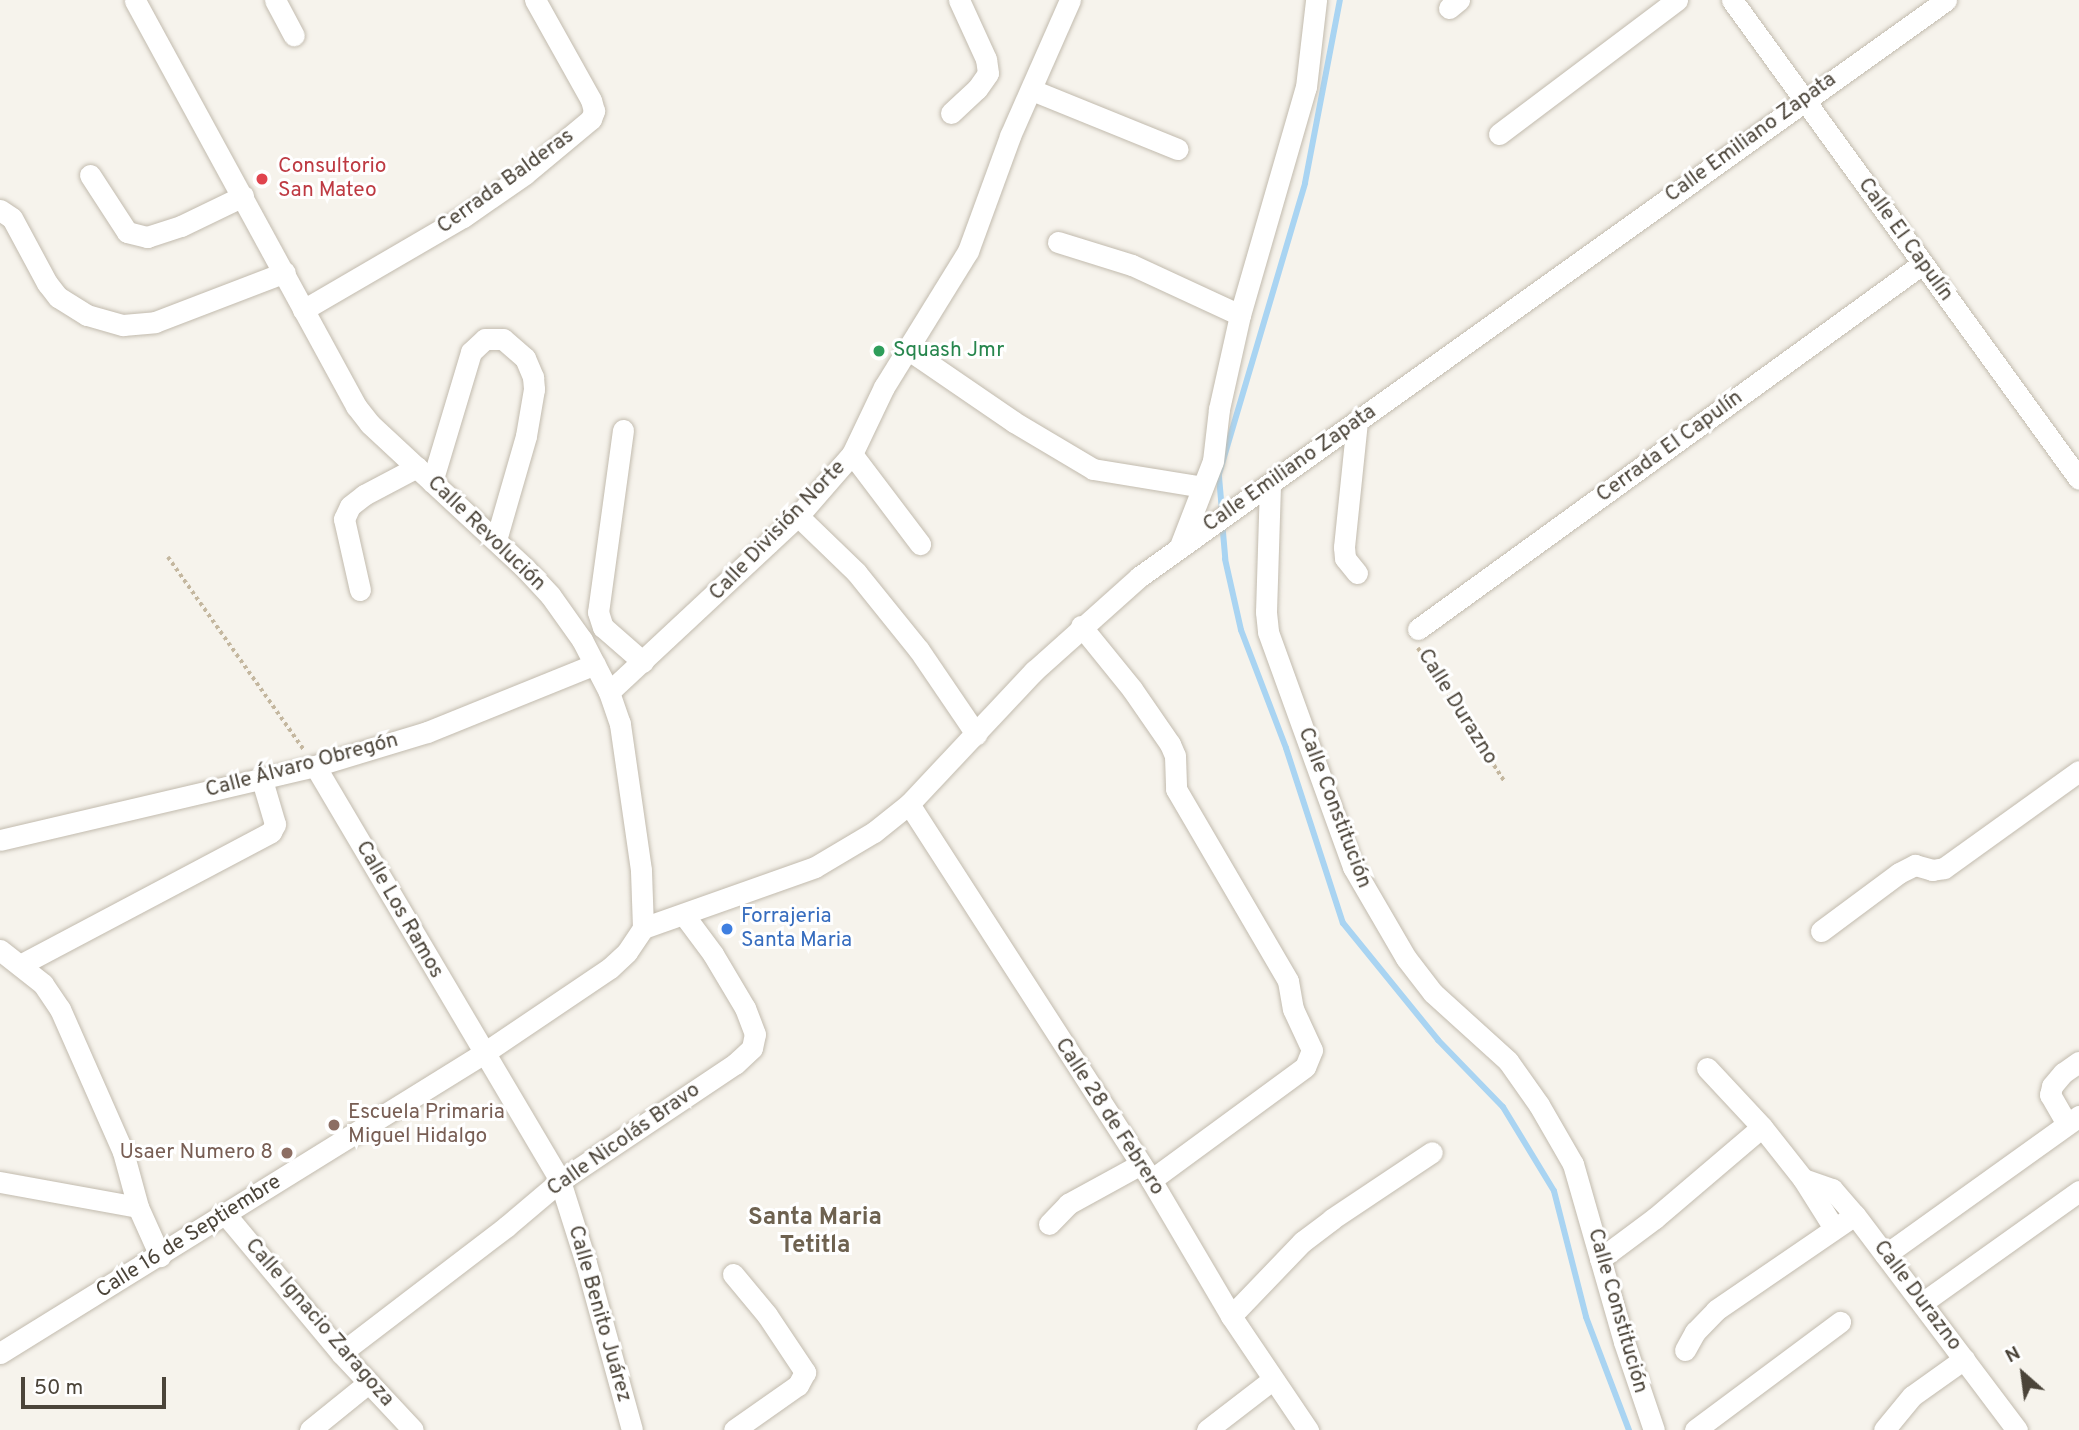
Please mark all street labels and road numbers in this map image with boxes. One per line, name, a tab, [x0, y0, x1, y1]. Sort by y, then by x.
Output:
street label: Calle Emiliano Zapata	[1661, 68, 1841, 208]
street label: Cerrada Balderas	[433, 124, 579, 240]
street label: Calle El Capulín	[1852, 173, 1958, 307]
street label: Cerrada El Capulín	[1592, 386, 1748, 508]
street label: Calle Emiliano Zapata	[1199, 400, 1381, 538]
street label: Calle División Norte	[705, 456, 851, 606]
street label: Calle Revolución	[421, 471, 551, 597]
street label: Calle Durazno	[1411, 645, 1503, 769]
street label: Calle Constitución	[1292, 724, 1376, 892]
street label: Calle Álvaro Obregón	[203, 728, 401, 804]
street label: Calle Los Ramos	[349, 837, 449, 983]
street label: Calle 28 de Febrero	[1049, 1034, 1169, 1200]
street label: Calle Nicolás Bravo	[543, 1078, 705, 1202]
street label: Calle 16 de Septiembre	[92, 1170, 286, 1304]
street label: Calle Benito Juárez	[562, 1223, 636, 1405]
street label: Calle Constitución	[1581, 1226, 1653, 1396]
street label: Calle Ignacio Zaragoza	[239, 1234, 399, 1412]
street label: Calle Durazno	[1867, 1236, 1967, 1356]

